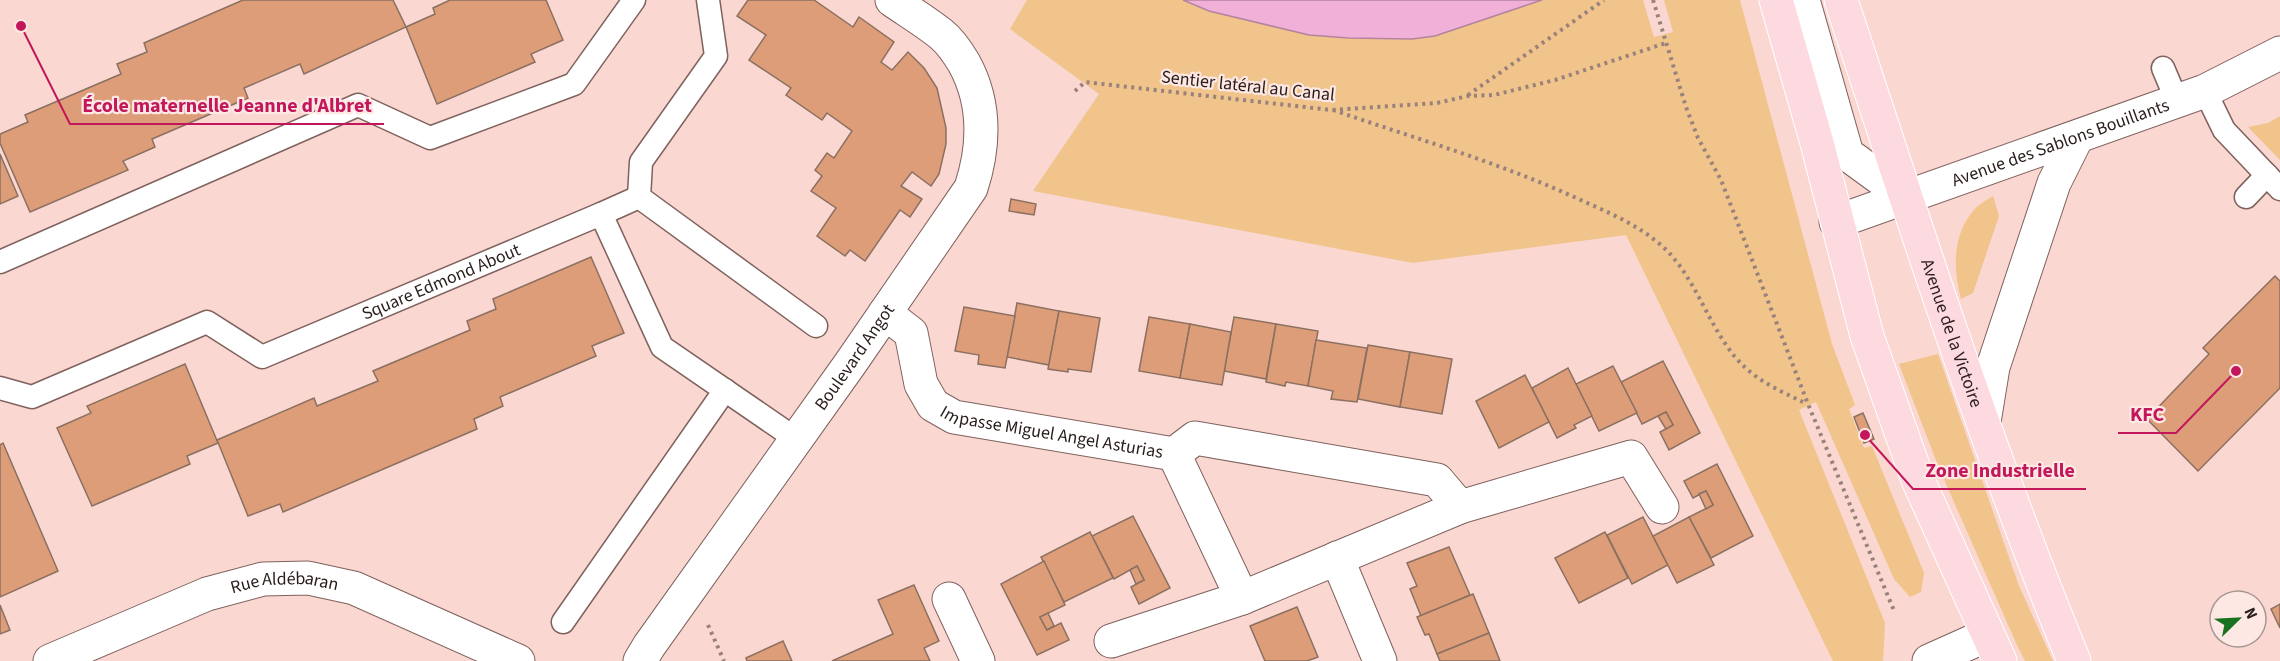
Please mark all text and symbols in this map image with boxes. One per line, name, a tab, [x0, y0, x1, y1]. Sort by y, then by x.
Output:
street label: Sentier latéral au Canal	[1160, 64, 1336, 108]
callout: École maternelle Jeanne d'Albret	[70, 86, 384, 124]
text: École maternelle Jeanne d'Albret	[82, 92, 372, 120]
street label: Avenue des Sablons Bouillants	[1948, 92, 2173, 193]
street label: Square Edmond About	[358, 237, 524, 326]
street label: Avenue de la Victoire	[1915, 255, 1989, 411]
street label: Boulevard Angot	[808, 299, 900, 415]
callout: KFC	[2118, 395, 2176, 433]
street label: Impasse Miguel Angel Asturias	[936, 399, 1165, 464]
text: KFC	[2130, 401, 2164, 429]
callout: Zone Industrielle	[1913, 451, 2086, 489]
text: Zone Industrielle	[1925, 457, 2075, 485]
street label: Rue Aldébaran	[227, 565, 341, 600]
north arrow	[2208, 589, 2268, 649]
text: N	[2239, 604, 2263, 623]

